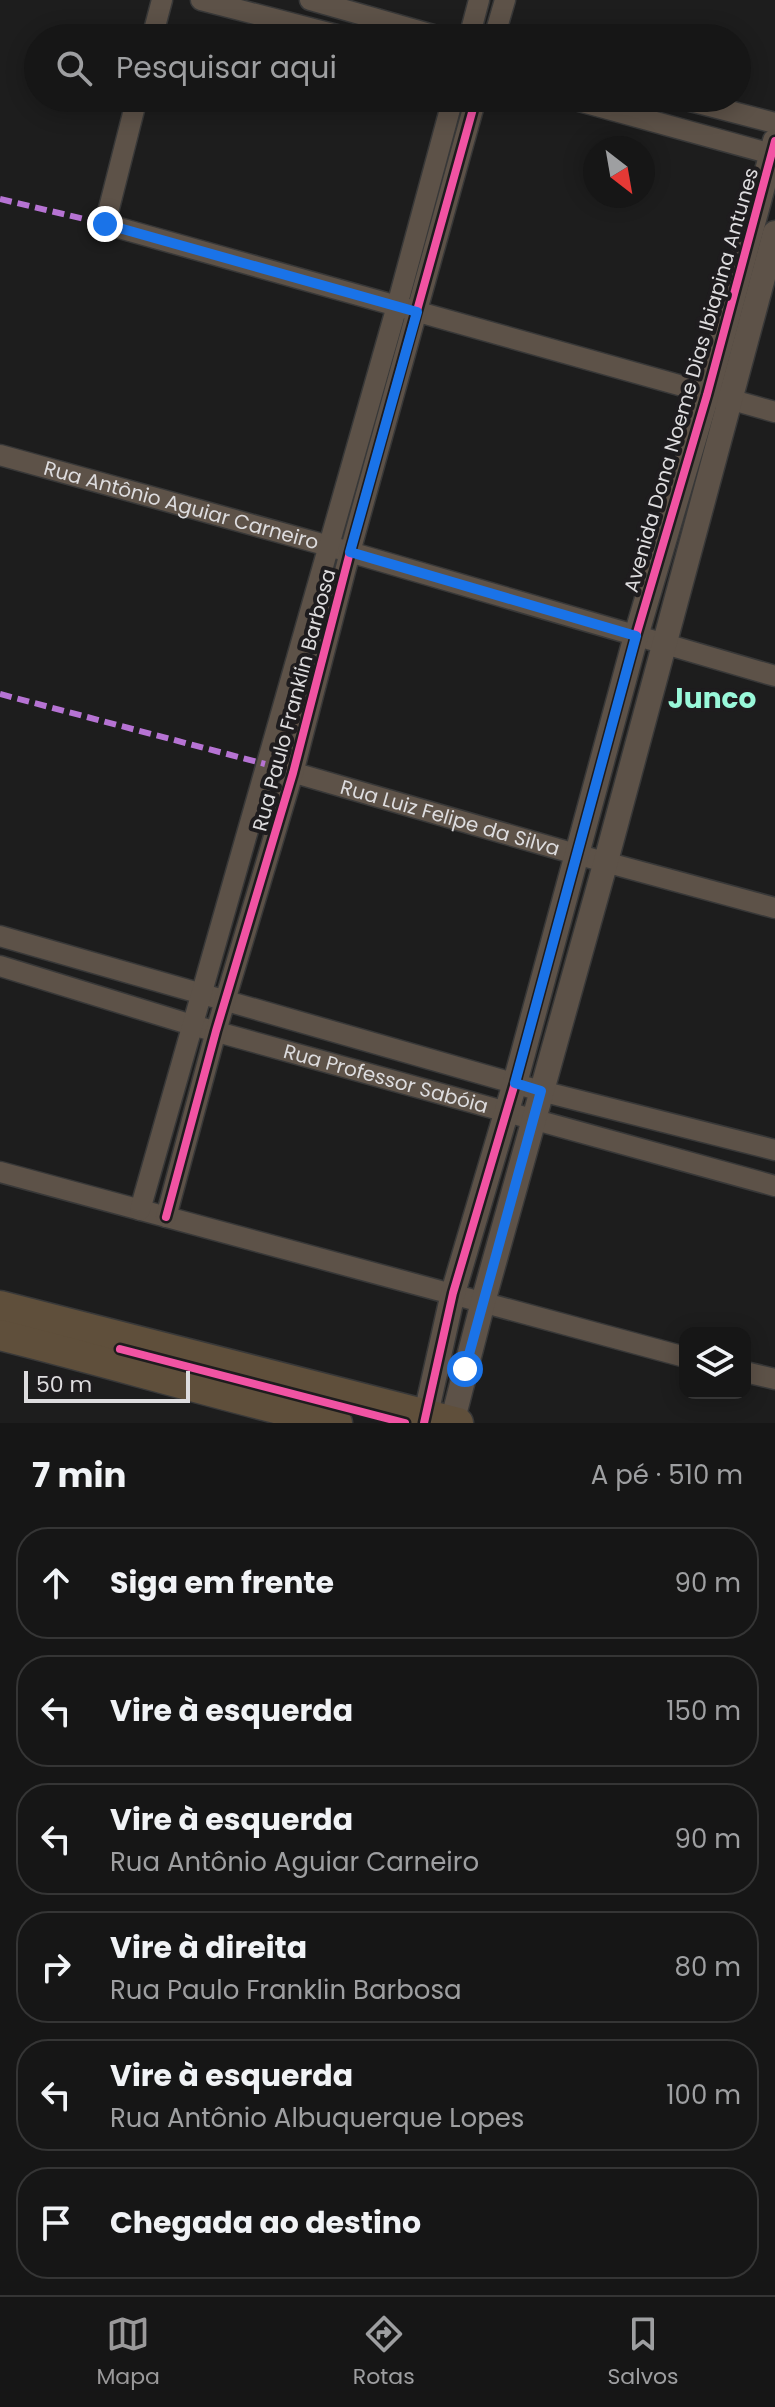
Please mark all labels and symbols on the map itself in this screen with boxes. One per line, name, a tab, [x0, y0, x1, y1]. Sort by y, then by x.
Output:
north arrow	[583, 136, 655, 208]
street label: Avenida Dona Noeme Dias Ibiapina Antunes	[617, 164, 765, 596]
route end	[87, 206, 123, 242]
street label: Rua Antônio Aguiar Carneiro	[41, 454, 322, 556]
street label: Rua Paulo Franklin Barbosa	[245, 566, 343, 834]
district label: Junco	[668, 679, 757, 718]
street label: Rua Luiz Felipe da Silva	[337, 773, 563, 863]
street label: Rua Professor Sabóia	[280, 1037, 491, 1120]
route start	[447, 1351, 483, 1387]
scale bar	[24, 1367, 190, 1403]

